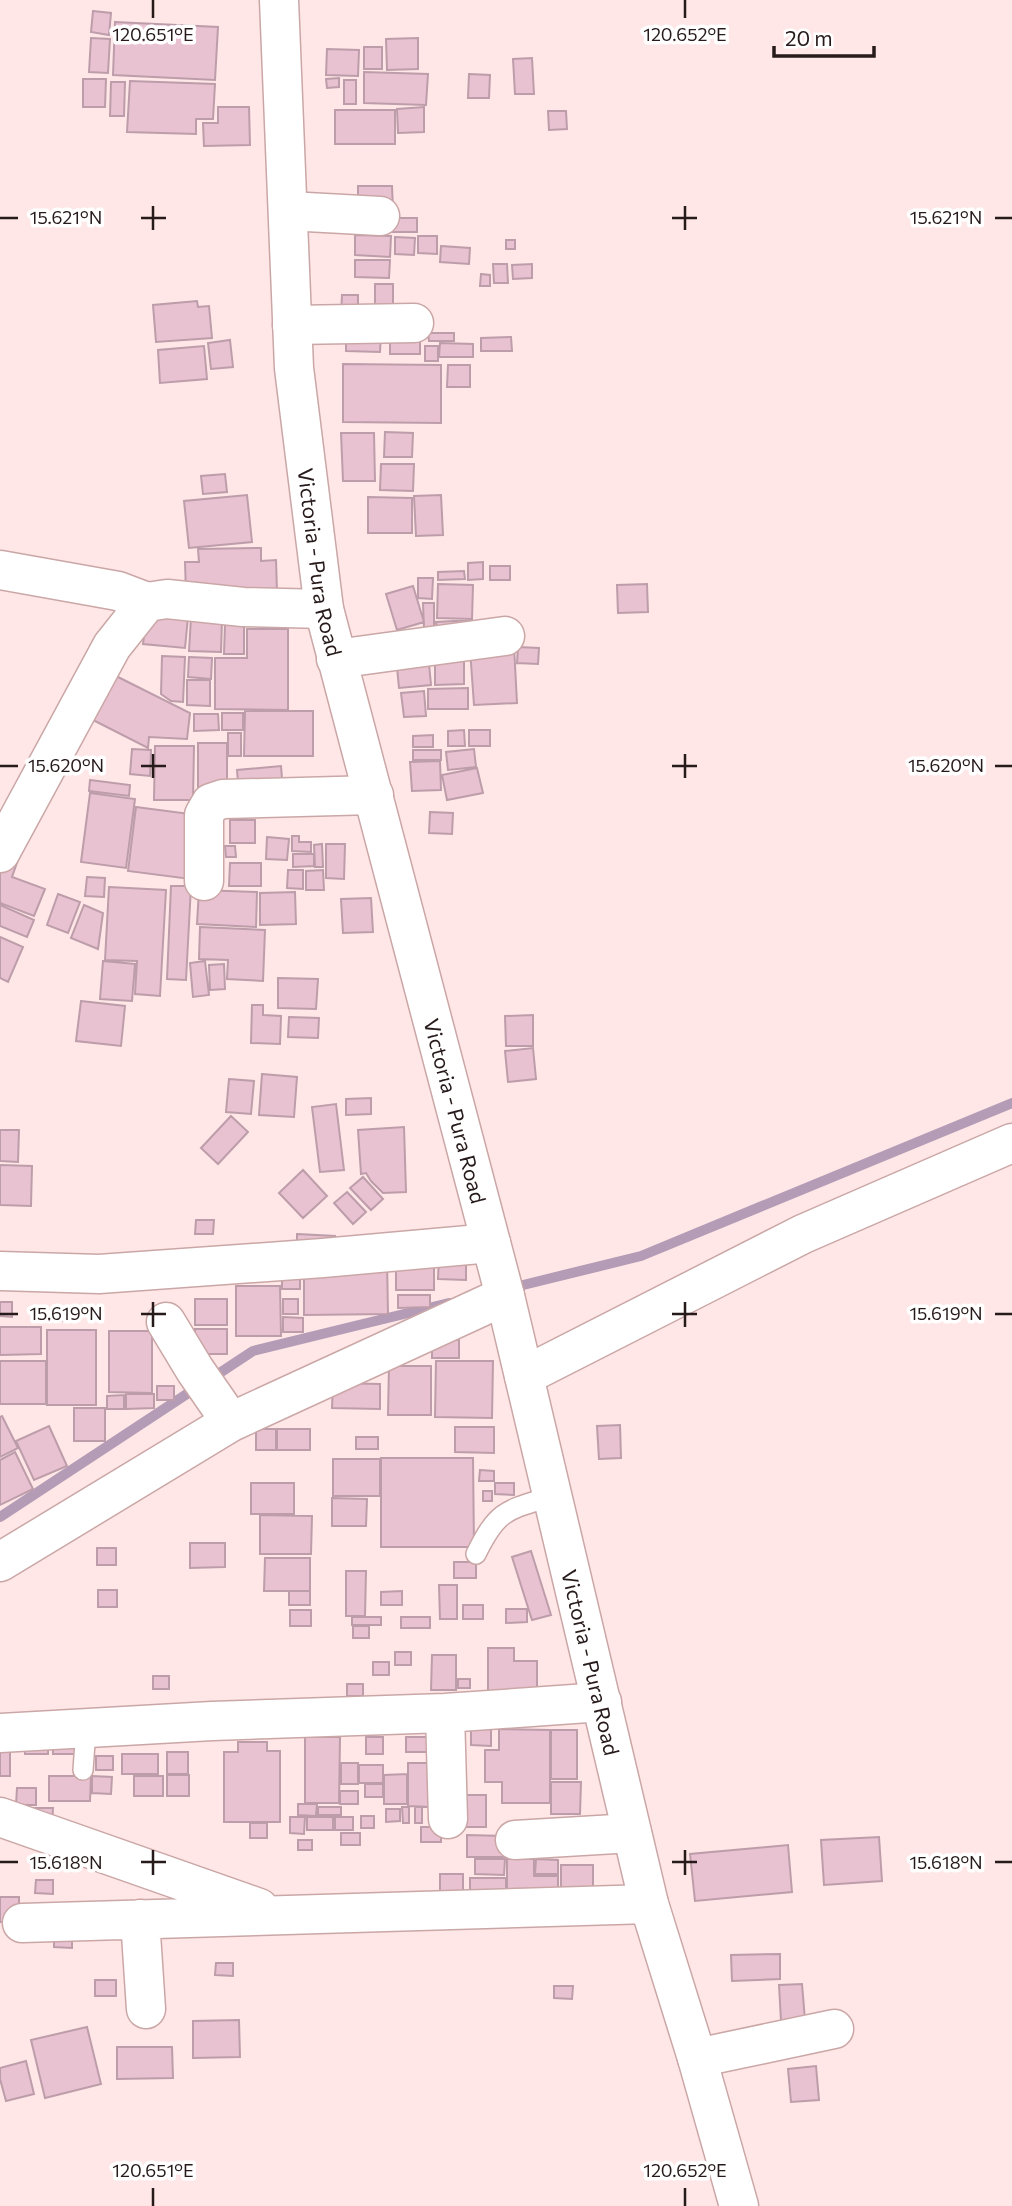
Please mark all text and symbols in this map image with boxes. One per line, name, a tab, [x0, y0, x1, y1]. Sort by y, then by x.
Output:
scale bar	[774, 14, 874, 58]
text: 120.651°E	[112, 23, 194, 45]
text: 120.652°E	[643, 23, 727, 45]
text: 20 m	[785, 25, 833, 50]
text: 15.621°N	[30, 206, 102, 228]
text: 15.621°N	[910, 206, 982, 228]
street label: Victoria - Pura Road	[294, 466, 348, 659]
text: 15.620°N	[28, 754, 104, 776]
text: 15.620°N	[908, 754, 984, 776]
street label: Victoria - Pura Road	[420, 1016, 492, 1206]
text: 15.619°N	[29, 1302, 103, 1324]
text: 15.619°N	[909, 1302, 983, 1324]
street label: Victoria - Pura Road	[558, 1567, 626, 1758]
text: 15.618°N	[29, 1851, 103, 1873]
text: 15.618°N	[909, 1851, 983, 1873]
text: 120.651°E	[112, 2159, 194, 2181]
text: 120.652°E	[643, 2159, 727, 2181]

